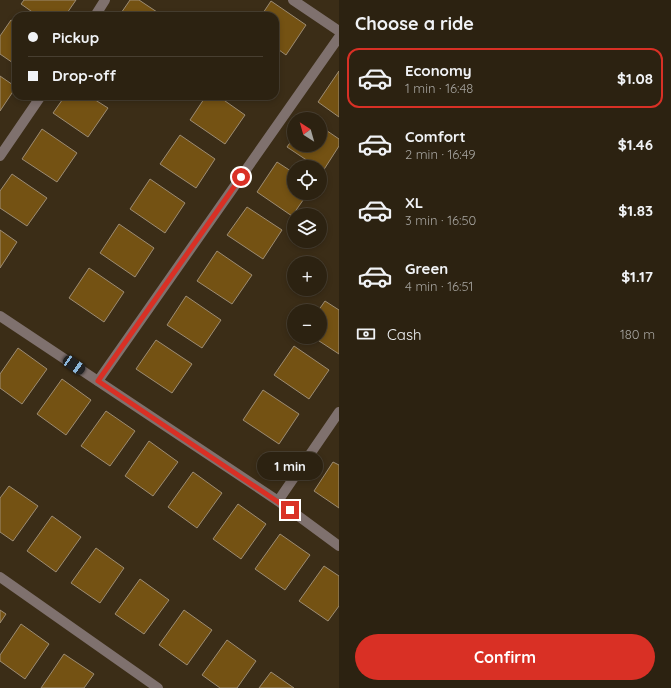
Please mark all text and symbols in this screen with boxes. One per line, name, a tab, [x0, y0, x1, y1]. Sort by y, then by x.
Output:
text: Choose a ride	[355, 12, 474, 35]
text: Pickup	[52, 28, 99, 47]
icon: car	[357, 60, 393, 96]
text: Economy	[405, 61, 472, 80]
text: Drop-off	[52, 66, 116, 85]
text: $1.08	[617, 69, 653, 88]
text: 1 min · 16:48	[405, 80, 473, 96]
north arrow	[287, 112, 327, 152]
map controls	[287, 112, 327, 344]
icon: car	[357, 126, 393, 162]
text: Comfort	[405, 127, 466, 146]
text: $1.46	[618, 135, 653, 154]
text: 2 min · 16:49	[405, 146, 476, 162]
button: locate	[287, 160, 327, 200]
route start	[232, 168, 250, 186]
icon: car	[357, 192, 393, 228]
text: XL	[405, 193, 423, 212]
text: $1.83	[618, 201, 653, 220]
button: layers	[287, 208, 327, 248]
text: 3 min · 16:50	[405, 212, 476, 228]
button: +	[287, 256, 327, 296]
icon: car	[357, 258, 393, 294]
text: Green	[405, 259, 448, 278]
text: $1.17	[621, 267, 653, 286]
text: 4 min · 16:51	[405, 278, 473, 294]
button: −	[287, 304, 327, 344]
icon: cash	[355, 323, 377, 345]
text: Cash	[387, 325, 421, 344]
text: 180 m	[620, 326, 655, 342]
car	[61, 353, 87, 377]
callout: 1 min	[257, 452, 323, 480]
text: 1 min	[274, 458, 306, 474]
route end	[281, 501, 299, 519]
button: Confirm	[355, 634, 655, 680]

